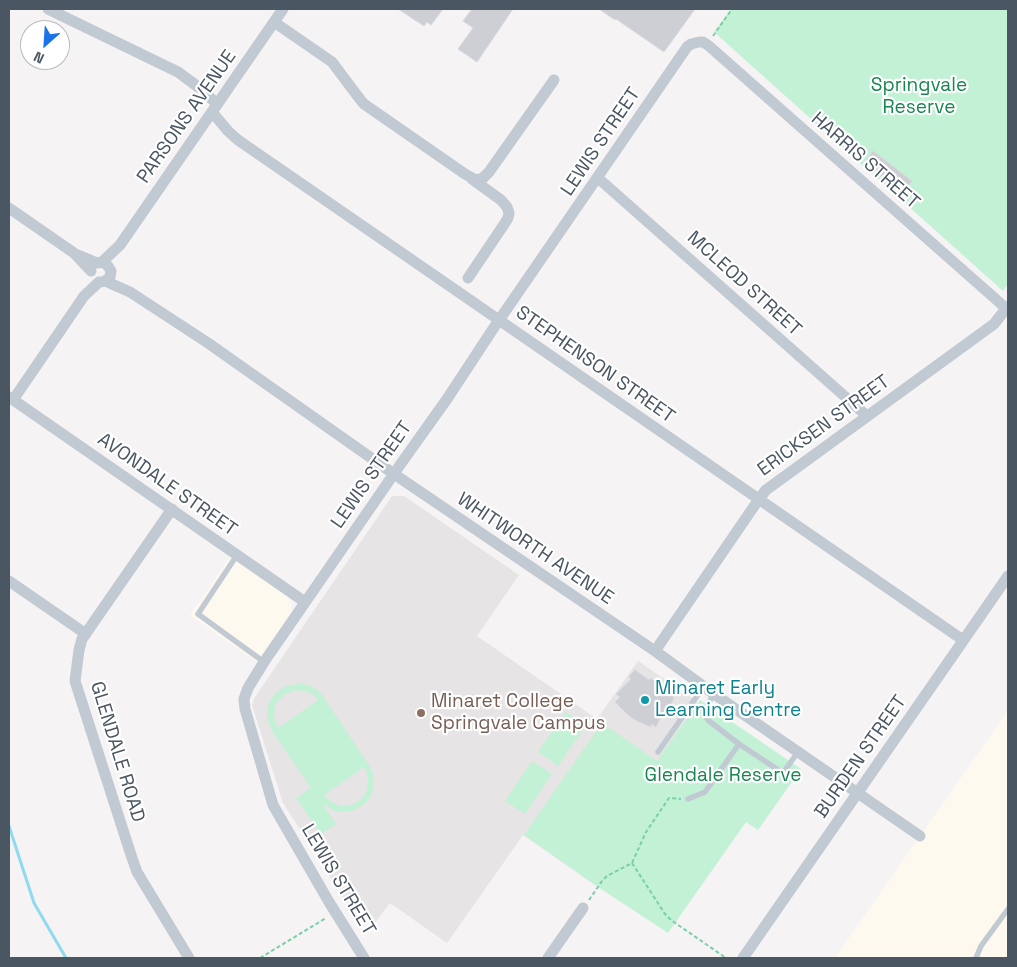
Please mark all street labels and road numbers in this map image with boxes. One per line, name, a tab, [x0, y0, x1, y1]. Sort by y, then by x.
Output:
street label: PARSONS AVENUE	[133, 46, 241, 188]
street label: LEWIS STREET	[556, 84, 646, 200]
street label: HARRIS STREET	[806, 108, 924, 214]
street label: MCLEOD STREET	[682, 227, 806, 341]
street label: STEPHENSON STREET	[511, 302, 679, 428]
street label: ERICKSEN STREET	[754, 370, 894, 482]
street label: LEWIS STREET	[327, 417, 417, 533]
street label: AVONDALE STREET	[93, 428, 241, 542]
street label: WHITWORTH AVENUE	[452, 488, 618, 610]
street label: GLENDALE ROAD	[85, 679, 149, 825]
street label: BURDEN STREET	[810, 691, 912, 823]
street label: LEWIS STREET	[296, 820, 380, 940]

